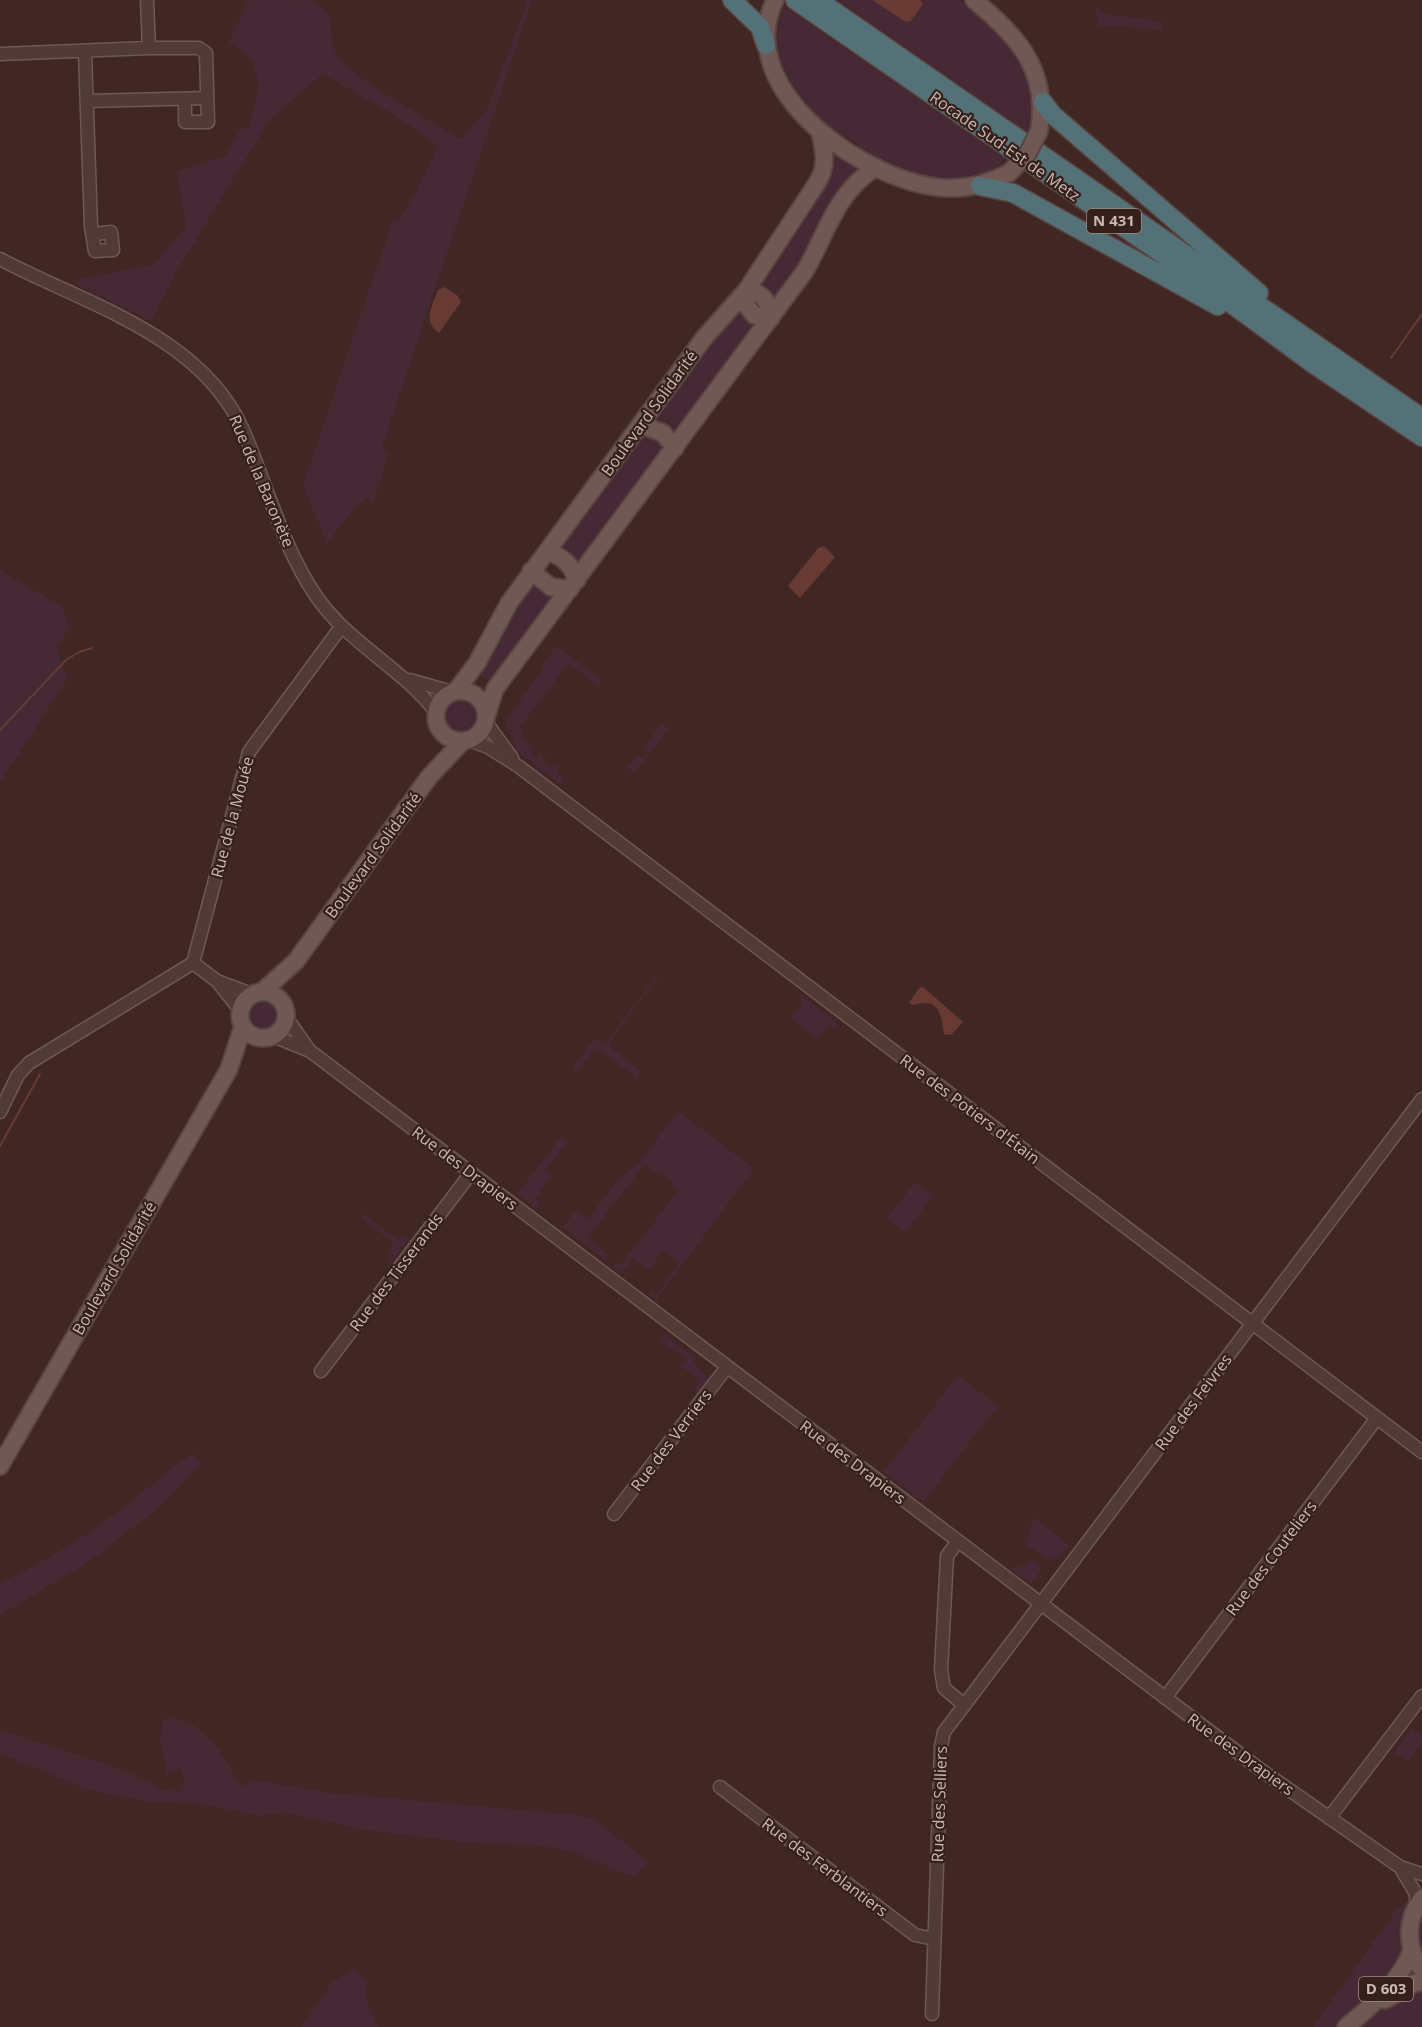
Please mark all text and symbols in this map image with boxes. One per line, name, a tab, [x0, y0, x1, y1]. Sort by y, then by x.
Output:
street label: Rocade Sud-Est de Metz	[926, 86, 1084, 206]
road number: N 431	[1087, 209, 1141, 233]
street label: Boulevard Solidarité	[596, 346, 702, 480]
street label: Rue de la Baronète	[224, 411, 300, 551]
street label: Rue de la Mouée	[205, 754, 259, 880]
street label: Boulevard Solidarité	[320, 788, 426, 922]
street label: Rue des Potiers d'Étain	[895, 1049, 1045, 1169]
street label: Rue des Drapiers	[408, 1121, 522, 1215]
street label: Boulevard Solidarité	[67, 1197, 161, 1339]
street label: Rue des Tisserands	[344, 1208, 448, 1336]
street label: Rue des Feivres	[1149, 1349, 1237, 1455]
street label: Rue des Verriers	[625, 1385, 717, 1495]
street label: Rue des Drapiers	[796, 1415, 910, 1509]
street label: Rue des Couteliers	[1220, 1496, 1322, 1620]
street label: Rue des Drapiers	[1183, 1708, 1299, 1800]
street label: Rue des Selliers	[926, 1745, 952, 1863]
street label: Rue des Ferblantiers	[757, 1812, 893, 1922]
road number: D 603	[1359, 1977, 1413, 2001]

